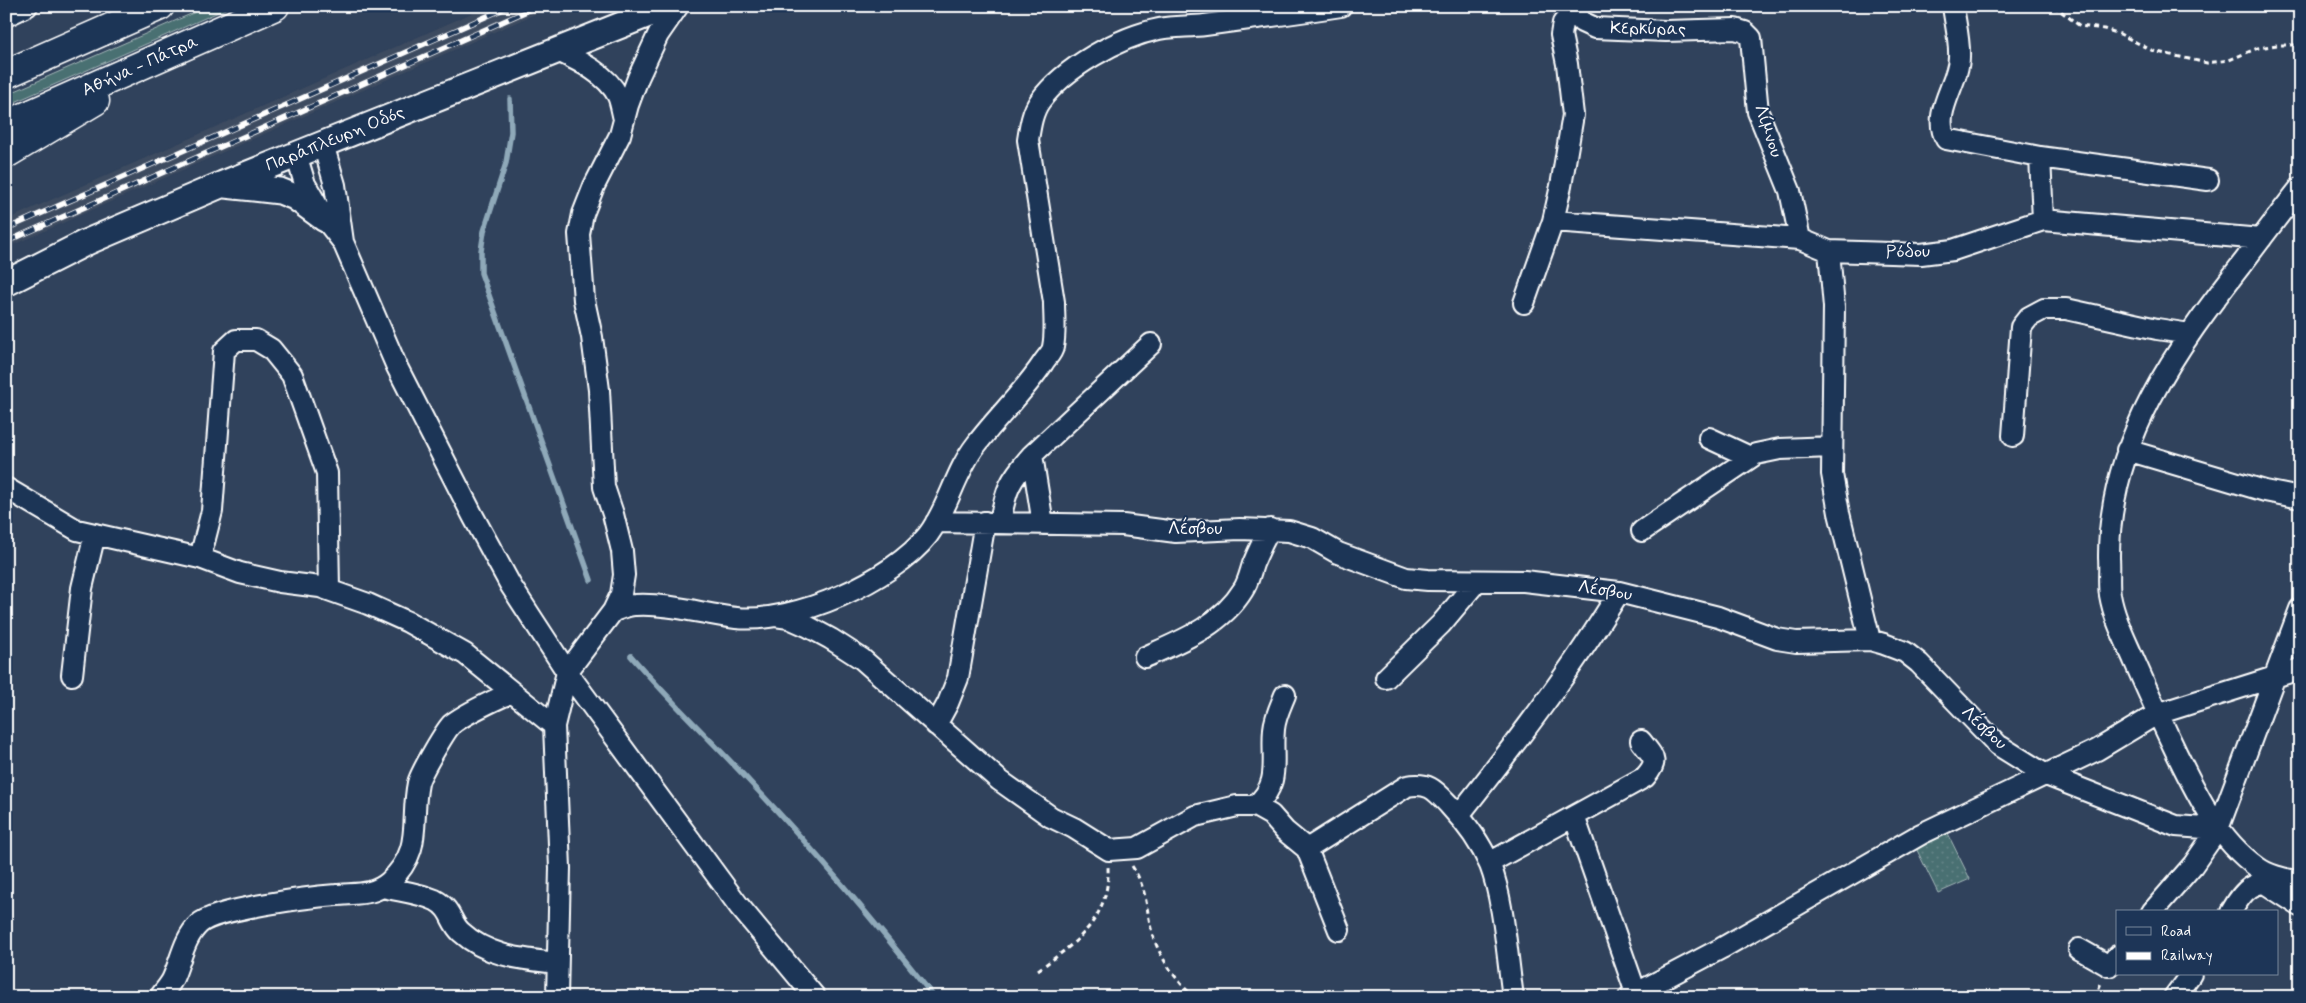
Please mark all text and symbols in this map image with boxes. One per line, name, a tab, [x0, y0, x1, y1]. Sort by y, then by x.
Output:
street label: Κερκύρας	[1610, 16, 1686, 42]
street label: Αθήνα - Πάτρα	[78, 30, 202, 102]
street label: Παράπλευρη Οδός	[262, 100, 408, 178]
street label: Λίμνου	[1748, 101, 1788, 161]
street label: Ρόδου	[1886, 240, 1930, 264]
street label: Λέσβου	[1168, 516, 1222, 541]
street label: Λέσβου	[1576, 574, 1634, 607]
street label: Λέσβου	[1956, 700, 2013, 755]
legend	[2116, 910, 2278, 976]
text: Road	[2161, 922, 2191, 942]
text: Railway	[2161, 946, 2213, 966]

